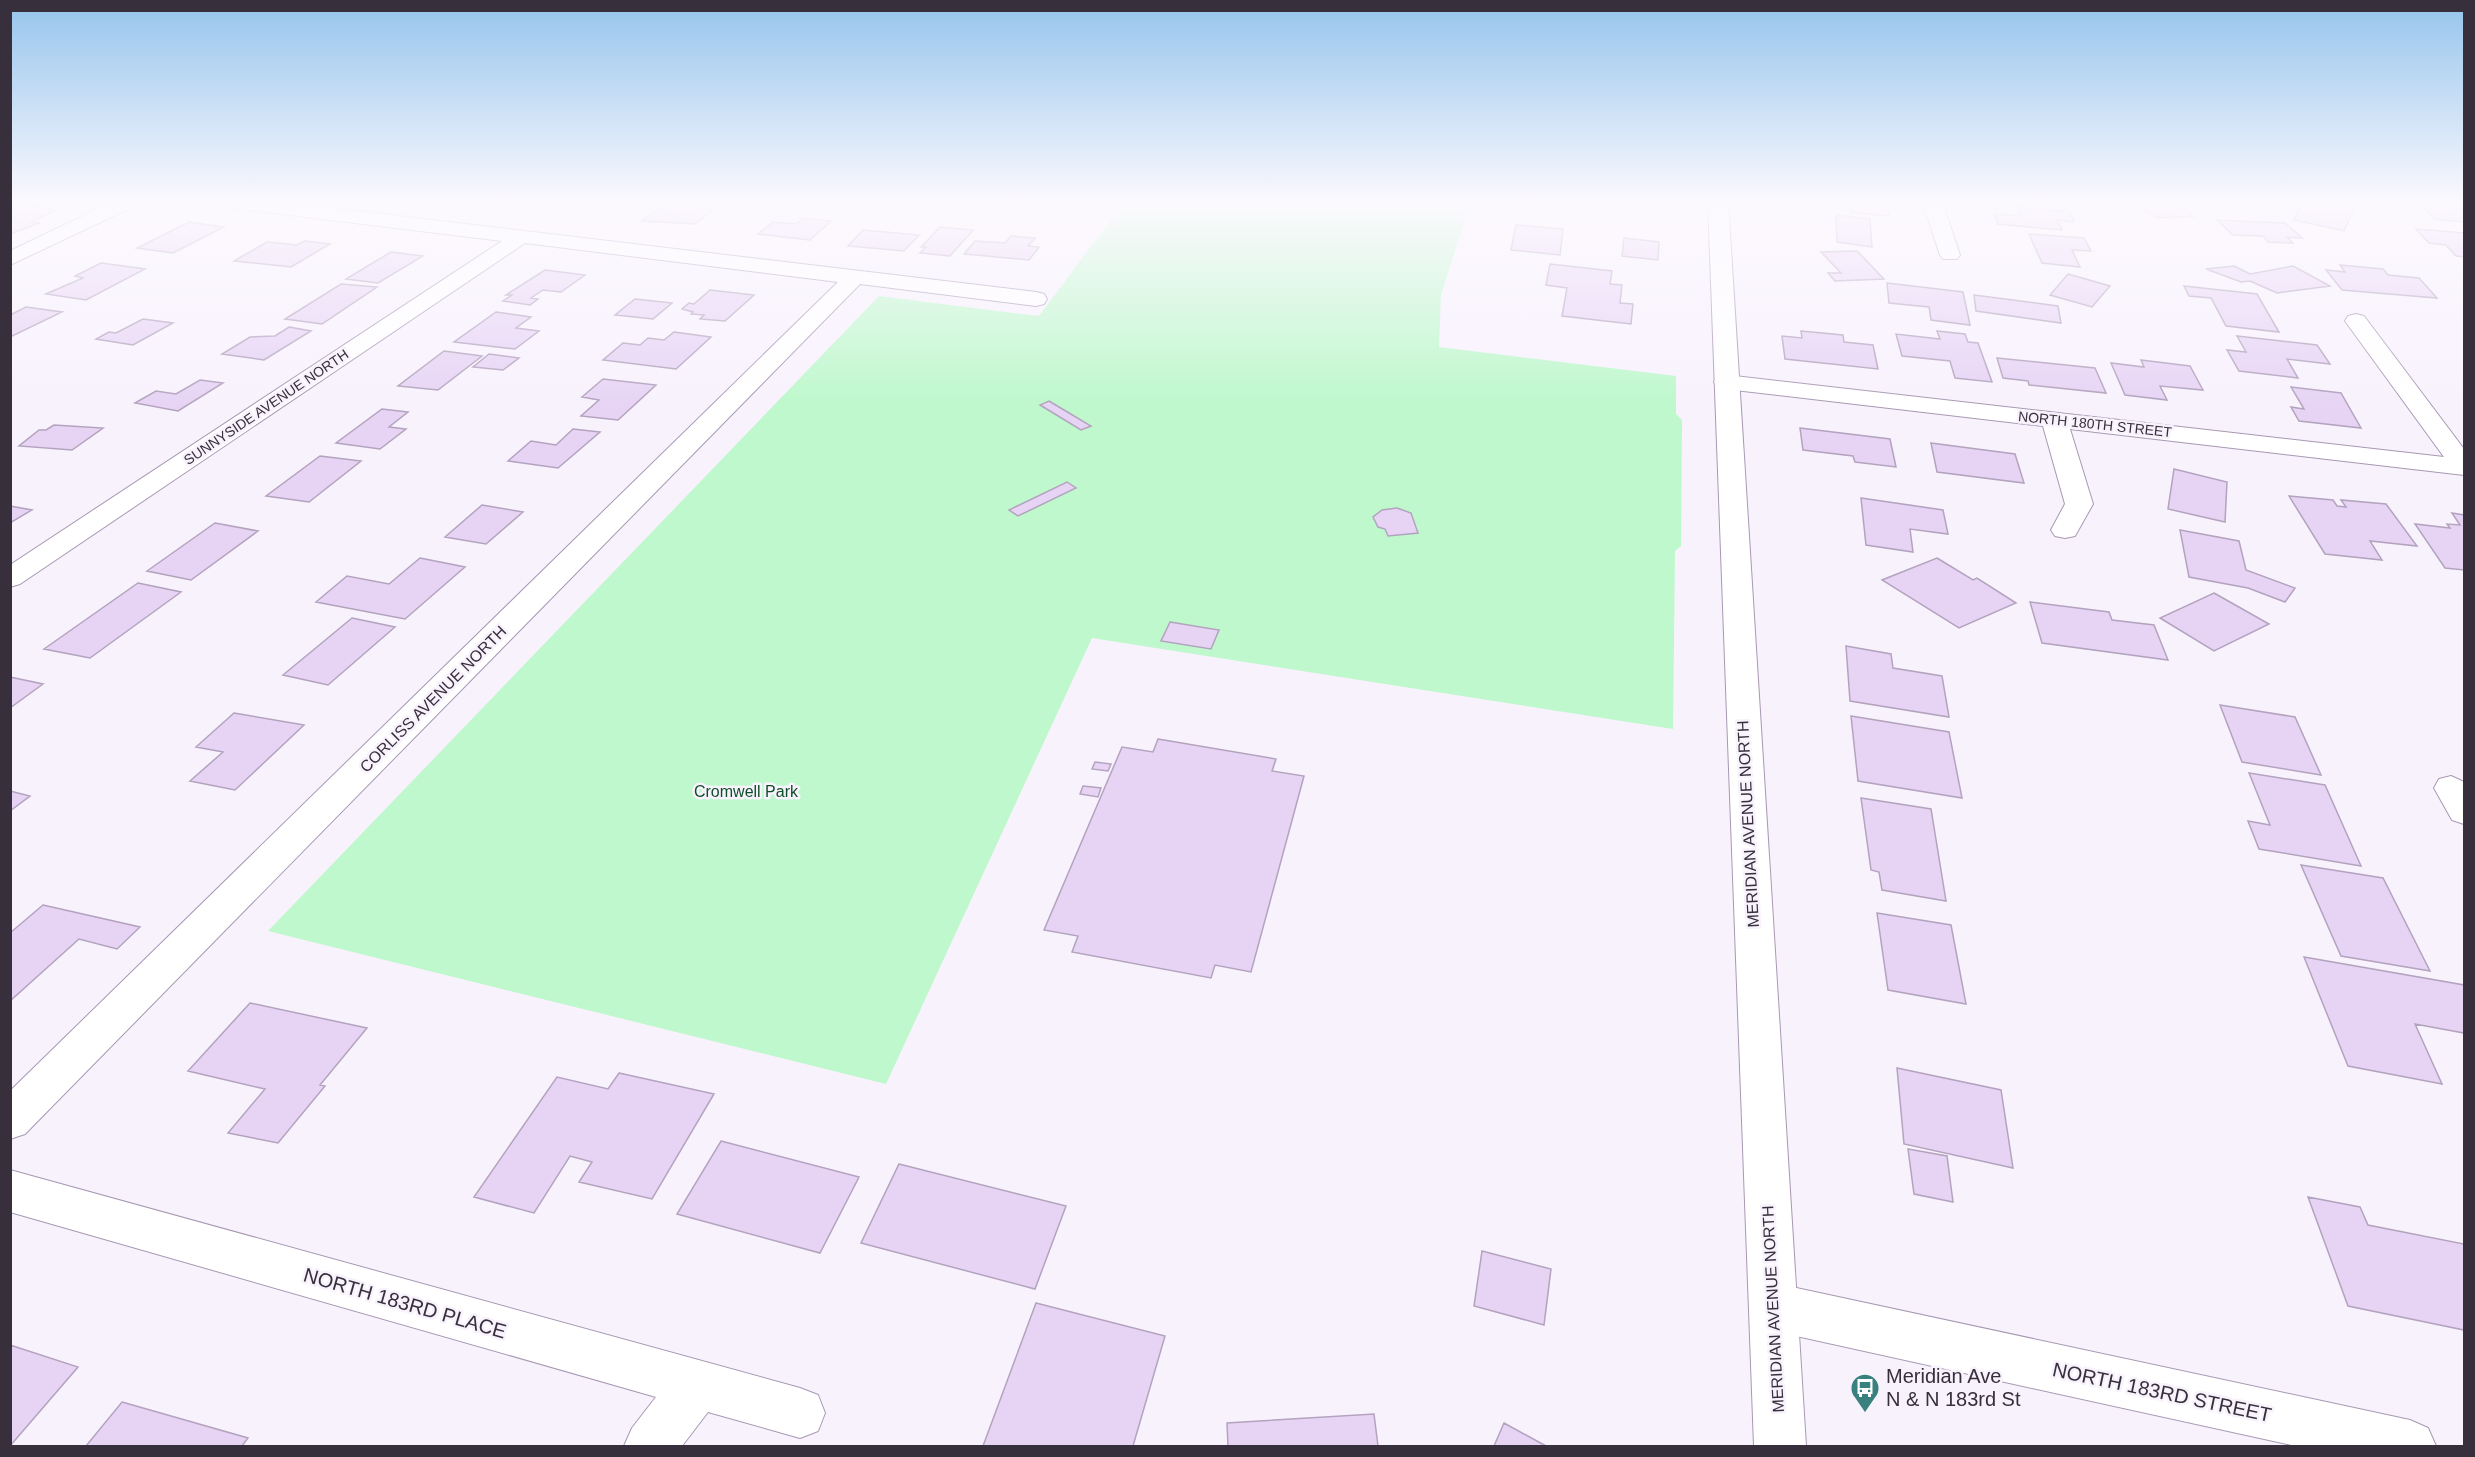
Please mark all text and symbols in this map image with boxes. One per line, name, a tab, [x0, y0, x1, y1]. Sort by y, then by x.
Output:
street label: SUNNYSIDE AVENUE NORTH	[181, 346, 351, 468]
street label: NORTH 180TH STREET	[2017, 408, 2173, 440]
street label: CORLISS AVENUE NORTH	[356, 622, 510, 776]
street label: MERIDIAN AVENUE NORTH	[1734, 720, 1762, 928]
park label: Cromwell Park	[694, 783, 799, 800]
street label: MERIDIAN AVENUE NORTH	[1759, 1205, 1787, 1413]
street label: NORTH 183RD PLACE	[301, 1264, 509, 1342]
street label: NORTH 183RD STREET	[2051, 1358, 2273, 1426]
place label: Meridian Ave N & N 183rd St	[1886, 1365, 2021, 1410]
bus stop icon: Meridian Ave N & N 183rd St	[1849, 1372, 1881, 1414]

